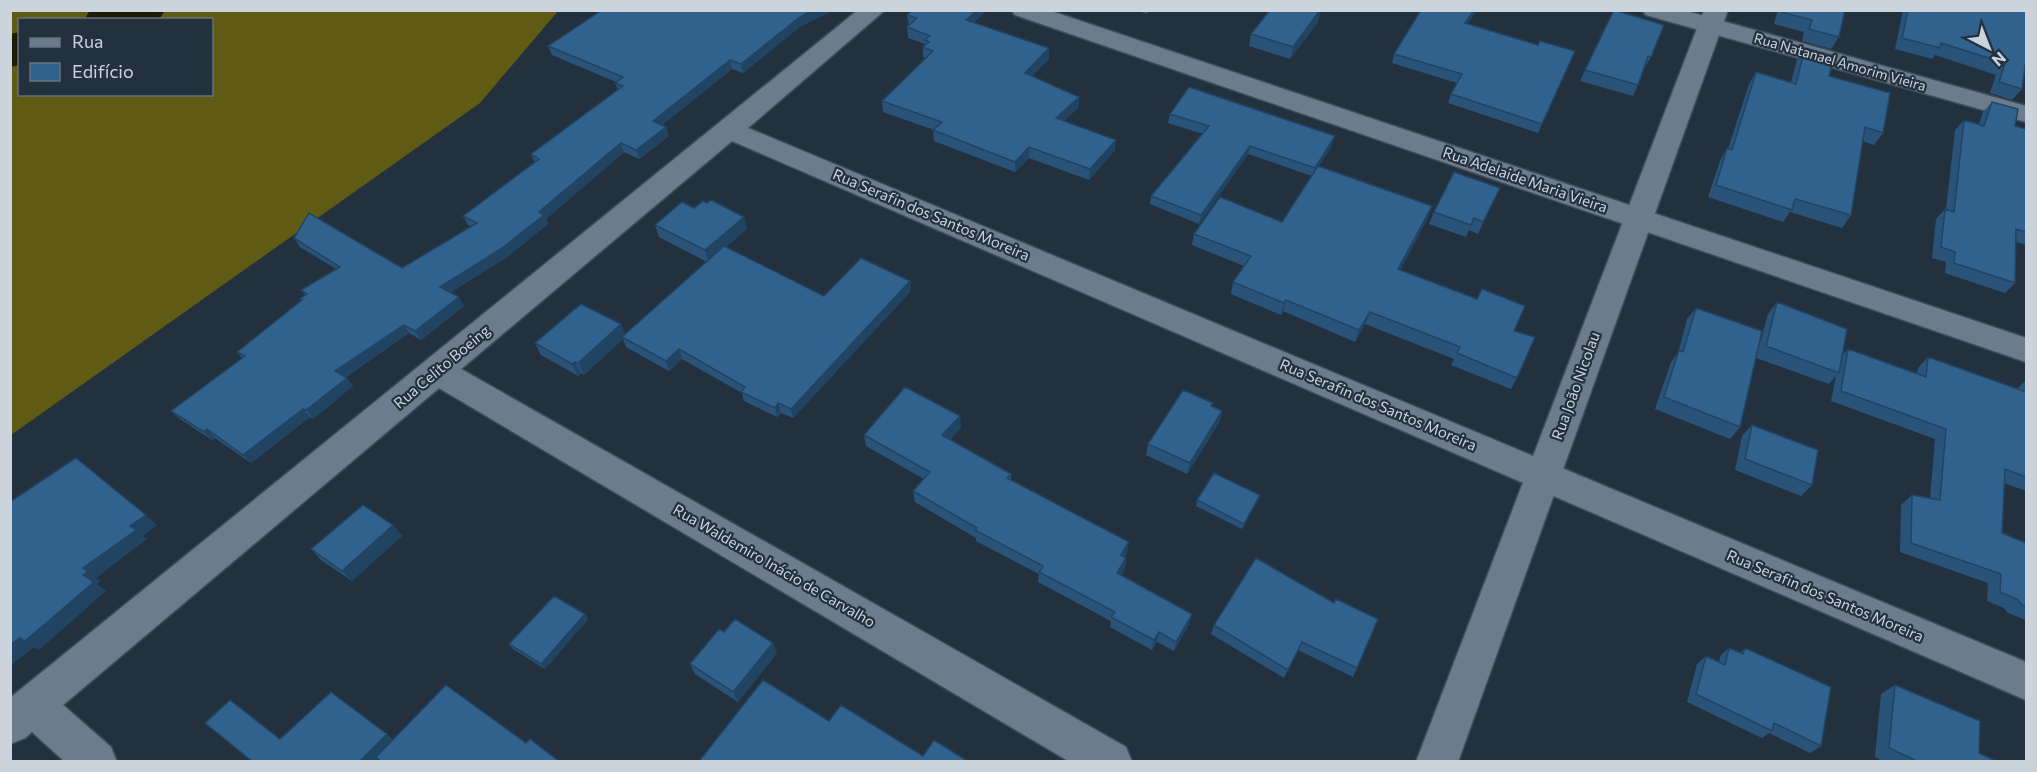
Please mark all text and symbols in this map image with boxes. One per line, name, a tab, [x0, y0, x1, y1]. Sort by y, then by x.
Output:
legend	[18, 18, 213, 96]
north arrow	[1959, 18, 2019, 78]
street label: Rua Natanael Amorim Vieira	[1752, 29, 1928, 94]
text: Rua	[72, 30, 103, 52]
text: N	[1989, 48, 2010, 71]
text: Edifício	[72, 60, 134, 82]
street label: Rua Adelaide Maria Vieira	[1441, 142, 1610, 216]
street label: Rua Serafin dos Santos Moreira	[830, 164, 1033, 264]
street label: Rua Celito Boeing	[390, 321, 493, 412]
street label: Rua João Nicolau	[1547, 329, 1603, 442]
street label: Rua Serafin dos Santos Moreira	[1277, 354, 1480, 454]
street label: Rua Waldemiro Inácio de Carvalho	[670, 500, 879, 631]
street label: Rua Serafin dos Santos Moreira	[1724, 545, 1927, 645]

